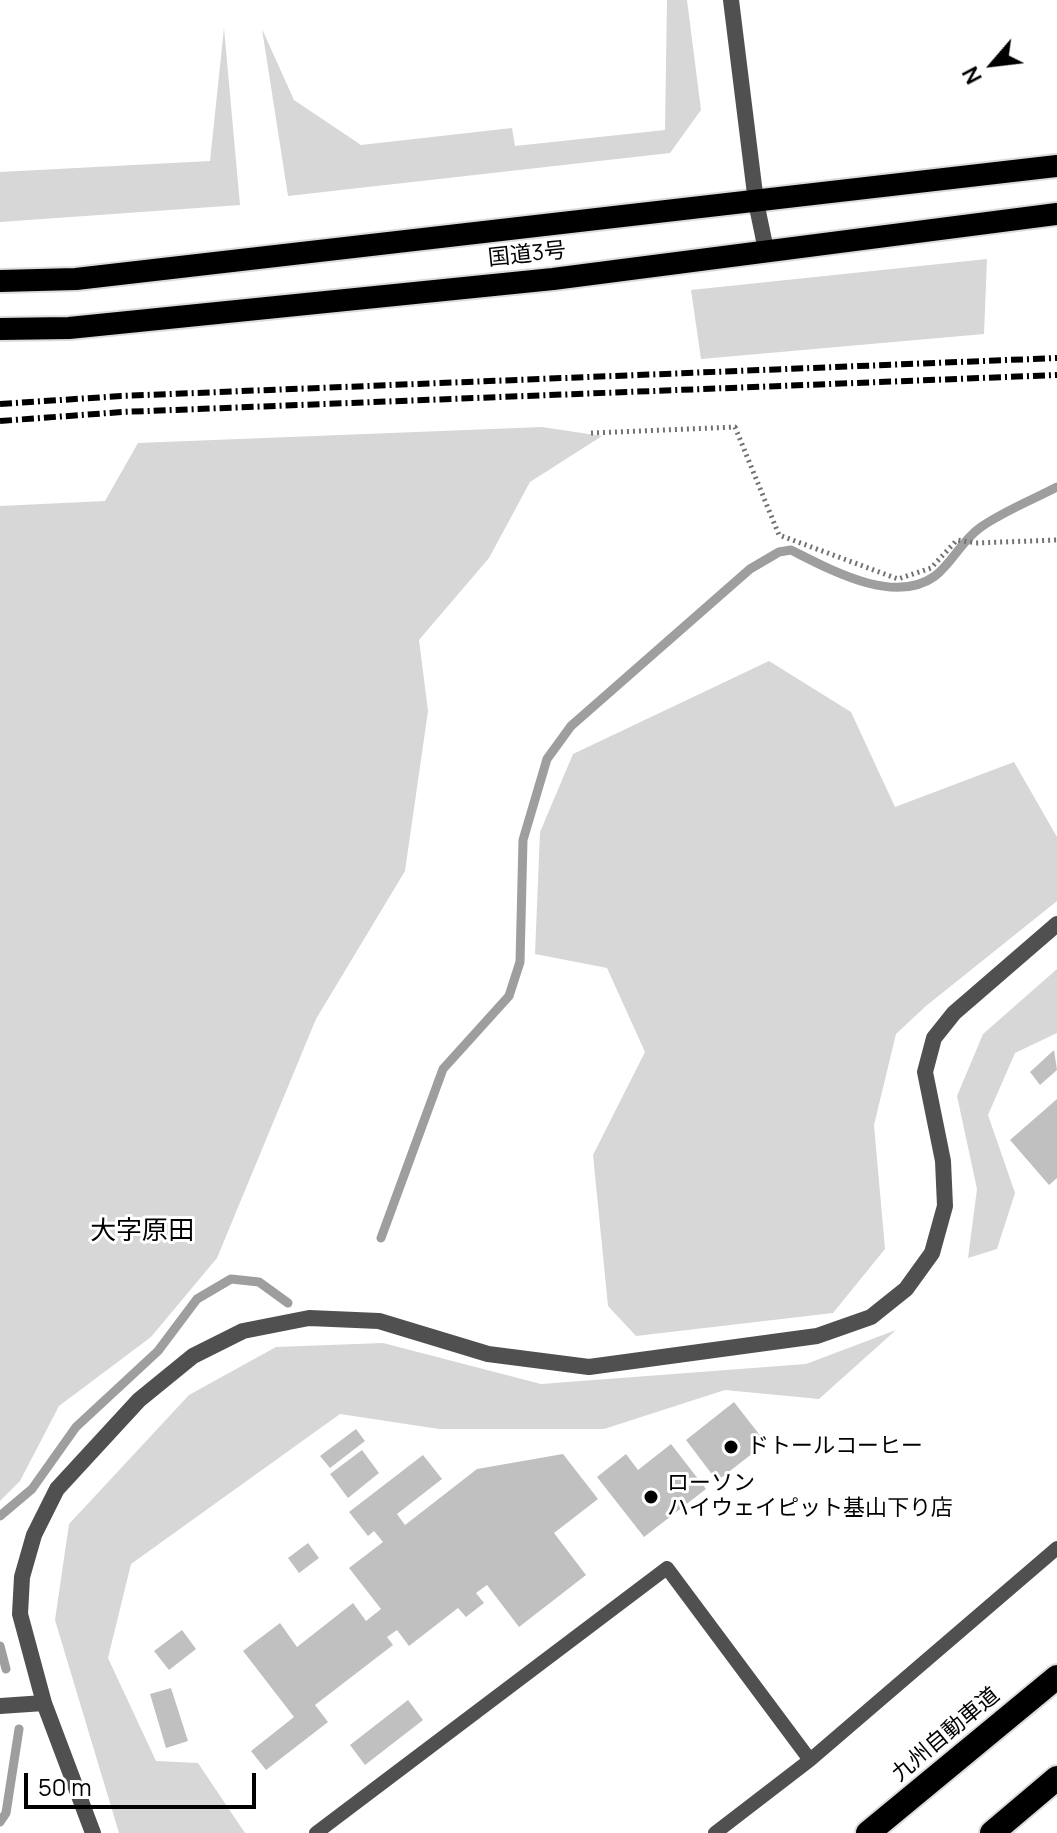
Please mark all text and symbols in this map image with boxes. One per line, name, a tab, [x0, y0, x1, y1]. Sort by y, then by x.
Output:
north arrow	[953, 24, 1033, 104]
text: N	[955, 61, 989, 89]
street label: 国道3号	[487, 238, 567, 272]
district label: 大字原田	[90, 1216, 194, 1248]
place label: ドトールコーヒー	[747, 1434, 923, 1460]
marker: ドトールコーヒー	[722, 1438, 740, 1456]
place label: ローソン ハイウェイピット基山下り店	[667, 1471, 953, 1522]
marker: ローソン ハイウェイピット基山下り店	[642, 1488, 660, 1506]
street label: 九州自動車道	[887, 1682, 1005, 1788]
scale bar	[28, 1757, 260, 1807]
text: 50 m	[38, 1770, 92, 1803]

